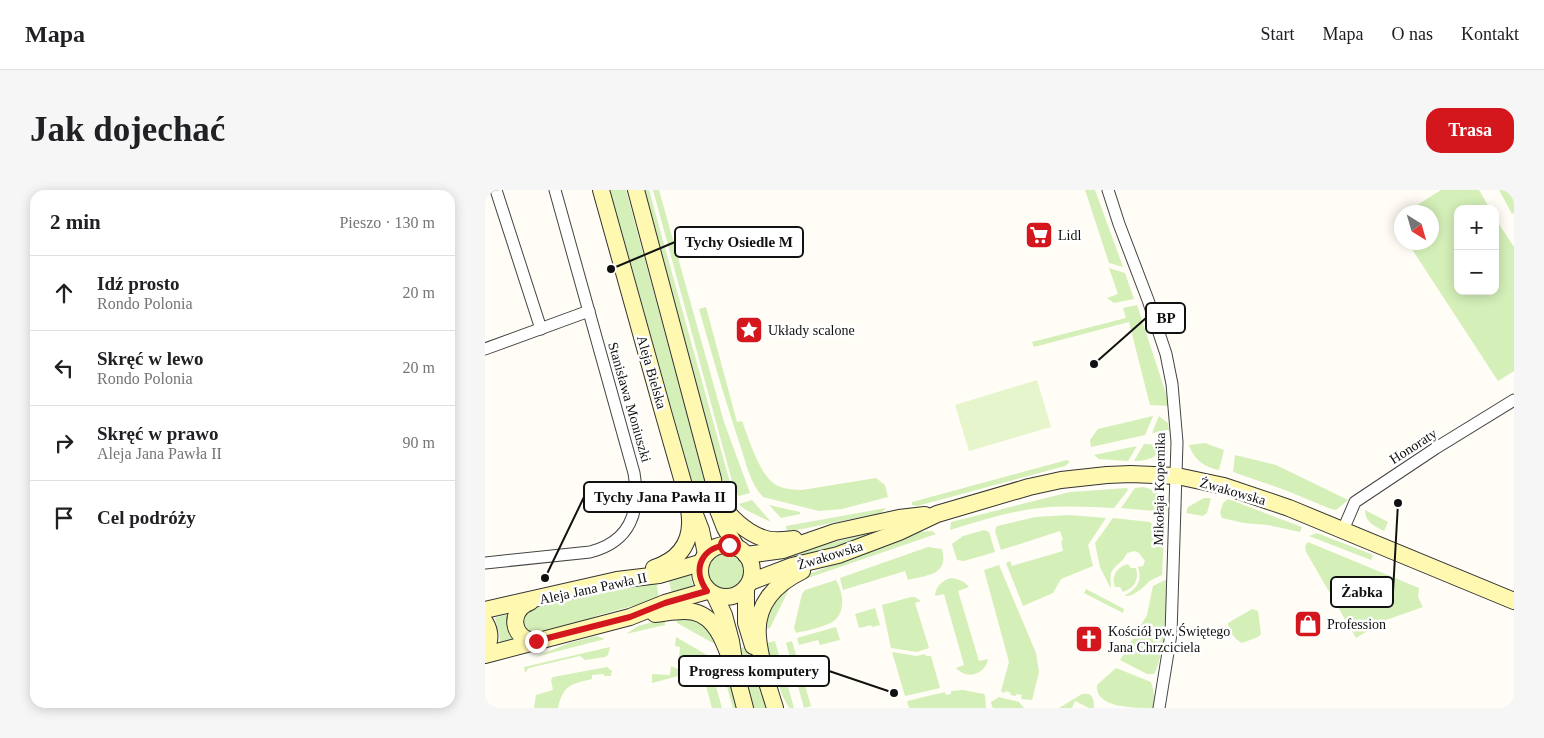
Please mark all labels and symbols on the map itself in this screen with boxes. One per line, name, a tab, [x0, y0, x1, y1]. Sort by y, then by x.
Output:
north arrow	[1394, 205, 1439, 250]
supermarket icon: Lidl	[1024, 220, 1054, 250]
callout: Tychy Osiedle M	[675, 227, 803, 257]
place label: Lidl	[1058, 228, 1081, 243]
text: Tychy Osiedle M	[685, 234, 793, 250]
callout: BP	[1146, 303, 1185, 333]
text: BP	[1156, 310, 1176, 326]
place icon: Układy scalone	[734, 315, 764, 345]
place label: Układy scalone	[768, 323, 855, 338]
street label: Aleja Bielska	[634, 334, 669, 411]
street label: Stanisława Moniuszki	[605, 340, 654, 464]
street label: Honoraty	[1387, 426, 1440, 467]
street label: Mikołaja Kopernika	[1151, 432, 1168, 546]
street label: Żwakowska	[1198, 475, 1268, 508]
callout: Tychy Jana Pawła II	[584, 482, 736, 512]
text: Tychy Jana Pawła II	[594, 489, 726, 505]
route start	[718, 534, 741, 557]
street label: Żwakowska	[796, 538, 865, 573]
street label: Aleja Jana Pawła II	[538, 570, 648, 607]
callout: Żabka	[1331, 577, 1393, 607]
text: Żabka	[1341, 584, 1383, 600]
shop icon: Profession	[1293, 609, 1323, 639]
place label: Profession	[1327, 617, 1386, 632]
place label: Kościół pw. Świętego Jana Chrzciciela	[1108, 623, 1230, 655]
church icon: Kościół pw. Świętego Jana Chrzciciela	[1074, 624, 1104, 654]
route end	[525, 630, 548, 653]
callout: Progress komputery	[679, 656, 829, 686]
text: Progress komputery	[689, 663, 819, 679]

